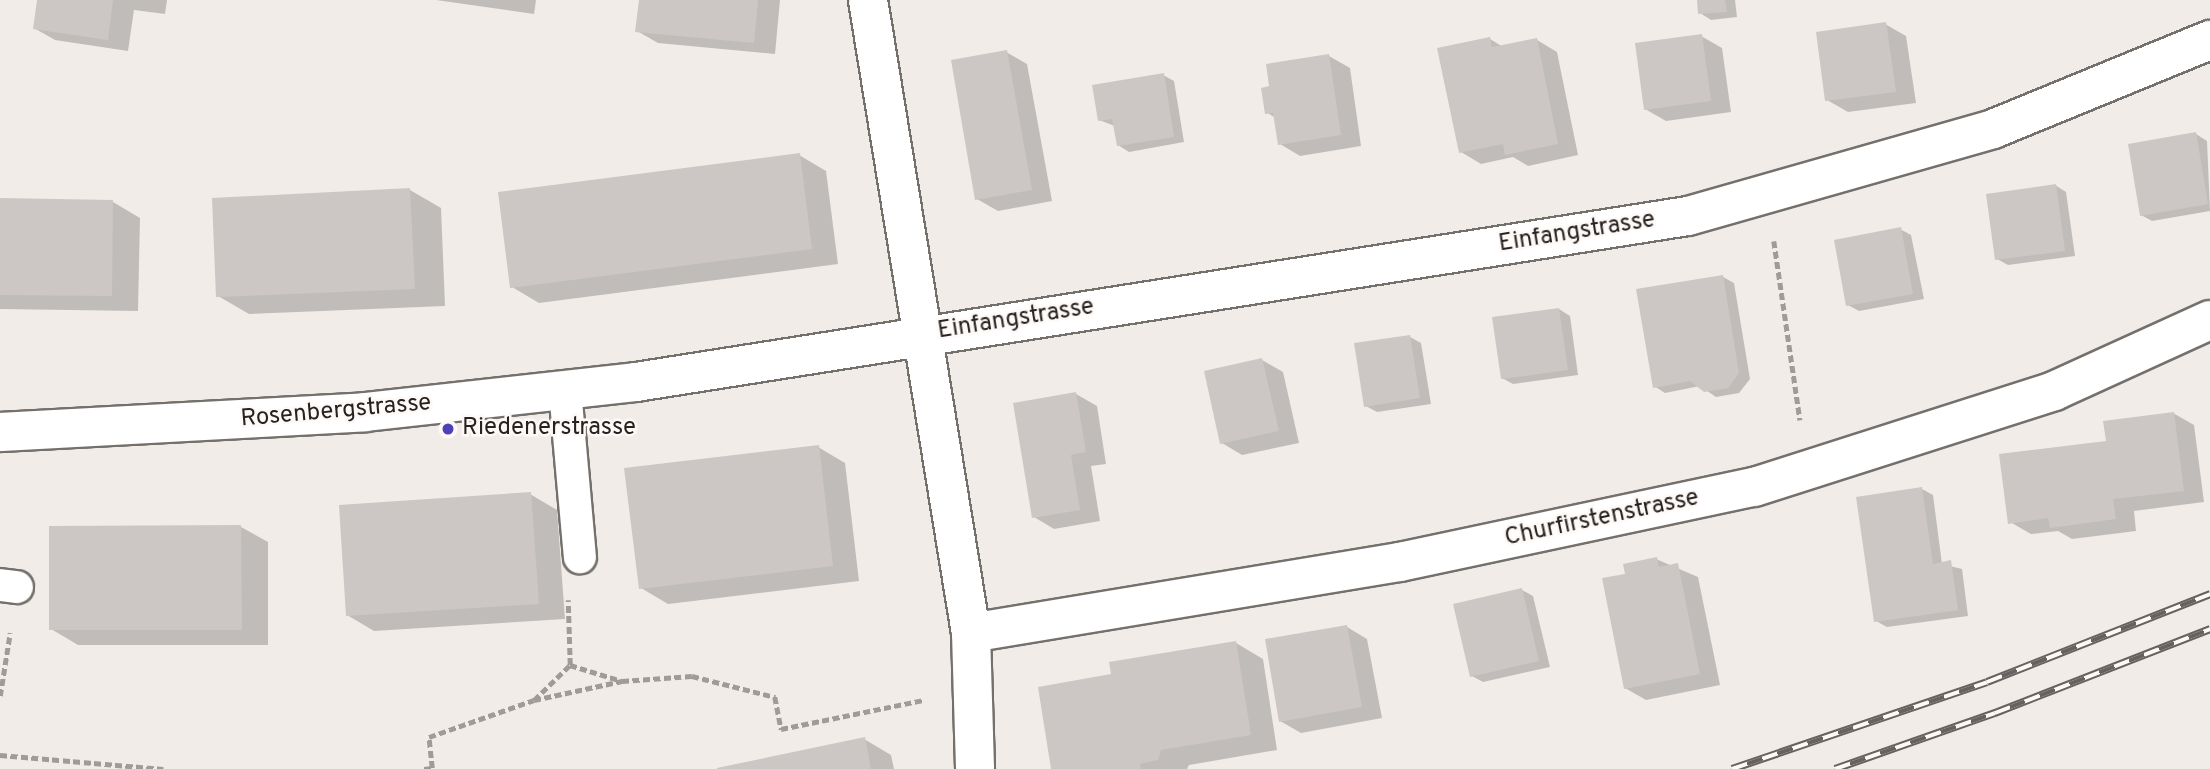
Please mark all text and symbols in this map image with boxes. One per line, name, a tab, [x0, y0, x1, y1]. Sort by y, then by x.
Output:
street label: Einfangstrasse	[1497, 206, 1657, 260]
street label: Einfangstrasse	[936, 293, 1096, 347]
street label: Rosenbergstrasse	[239, 389, 433, 435]
place label: Riedenerstrasse	[462, 415, 636, 443]
marker: Riedenerstrasse	[440, 421, 456, 437]
street label: Churfirstenstrasse	[1502, 484, 1702, 554]

